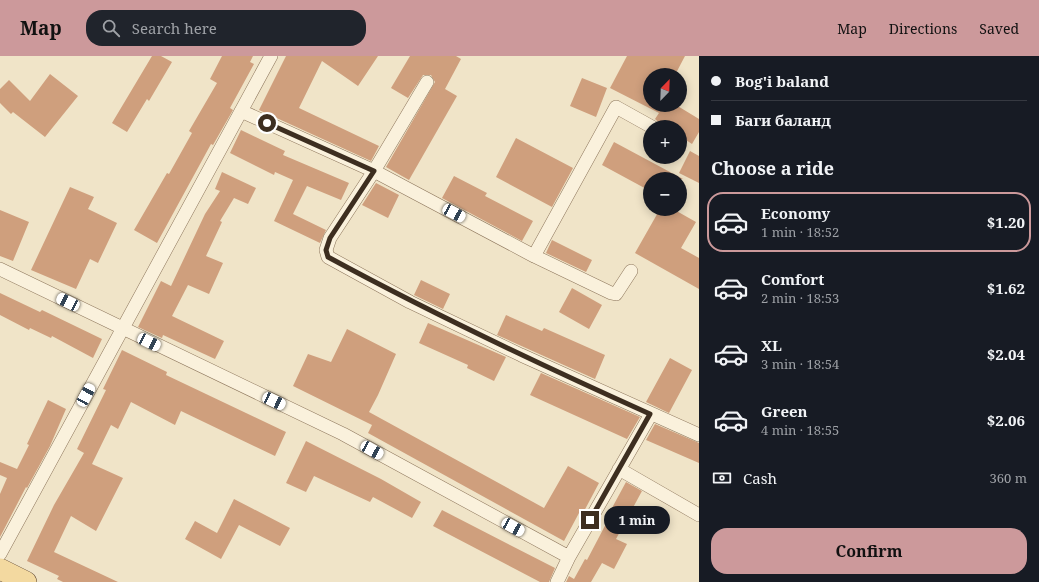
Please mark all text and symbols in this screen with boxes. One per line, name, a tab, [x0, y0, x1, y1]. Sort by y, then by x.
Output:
search box	[86, 10, 366, 46]
text: Map	[20, 15, 62, 41]
icon: search	[100, 17, 122, 39]
text: Search here	[132, 18, 217, 38]
text: Map	[837, 19, 867, 38]
text: Directions	[889, 19, 957, 38]
text: Saved	[979, 19, 1019, 38]
north arrow	[643, 68, 687, 112]
map controls	[643, 68, 687, 216]
text: Bog'i baland	[735, 71, 829, 91]
text: Баги баланд	[735, 110, 831, 130]
route start	[258, 114, 276, 132]
button: +	[643, 120, 687, 164]
text: Choose a ride	[711, 156, 834, 180]
button: −	[643, 172, 687, 216]
car	[441, 202, 467, 224]
text: Economy	[761, 203, 830, 223]
icon: car	[713, 204, 749, 240]
text: $1.20	[987, 212, 1025, 232]
text: 1 min · 18:52	[761, 223, 839, 241]
text: Comfort	[761, 269, 824, 289]
icon: car	[713, 270, 749, 306]
text: $1.62	[987, 278, 1025, 298]
text: 2 min · 18:53	[761, 289, 839, 307]
car	[55, 291, 81, 313]
car	[136, 331, 162, 353]
text: XL	[761, 335, 782, 355]
icon: car	[713, 336, 749, 372]
text: $2.04	[987, 344, 1025, 364]
text: 3 min · 18:54	[761, 355, 839, 373]
car	[75, 382, 97, 408]
car	[261, 390, 287, 412]
text: Green	[761, 401, 808, 421]
icon: car	[713, 402, 749, 438]
text: $2.06	[987, 410, 1025, 430]
text: 4 min · 18:55	[761, 421, 839, 439]
car	[359, 439, 385, 461]
icon: cash	[711, 467, 733, 489]
text: Cash	[743, 468, 777, 488]
text: 360 m	[990, 469, 1027, 487]
callout: 1 min	[604, 506, 670, 534]
route end	[581, 511, 599, 529]
text: 1 min	[619, 511, 655, 529]
car	[500, 516, 526, 538]
button: Confirm	[711, 528, 1027, 574]

